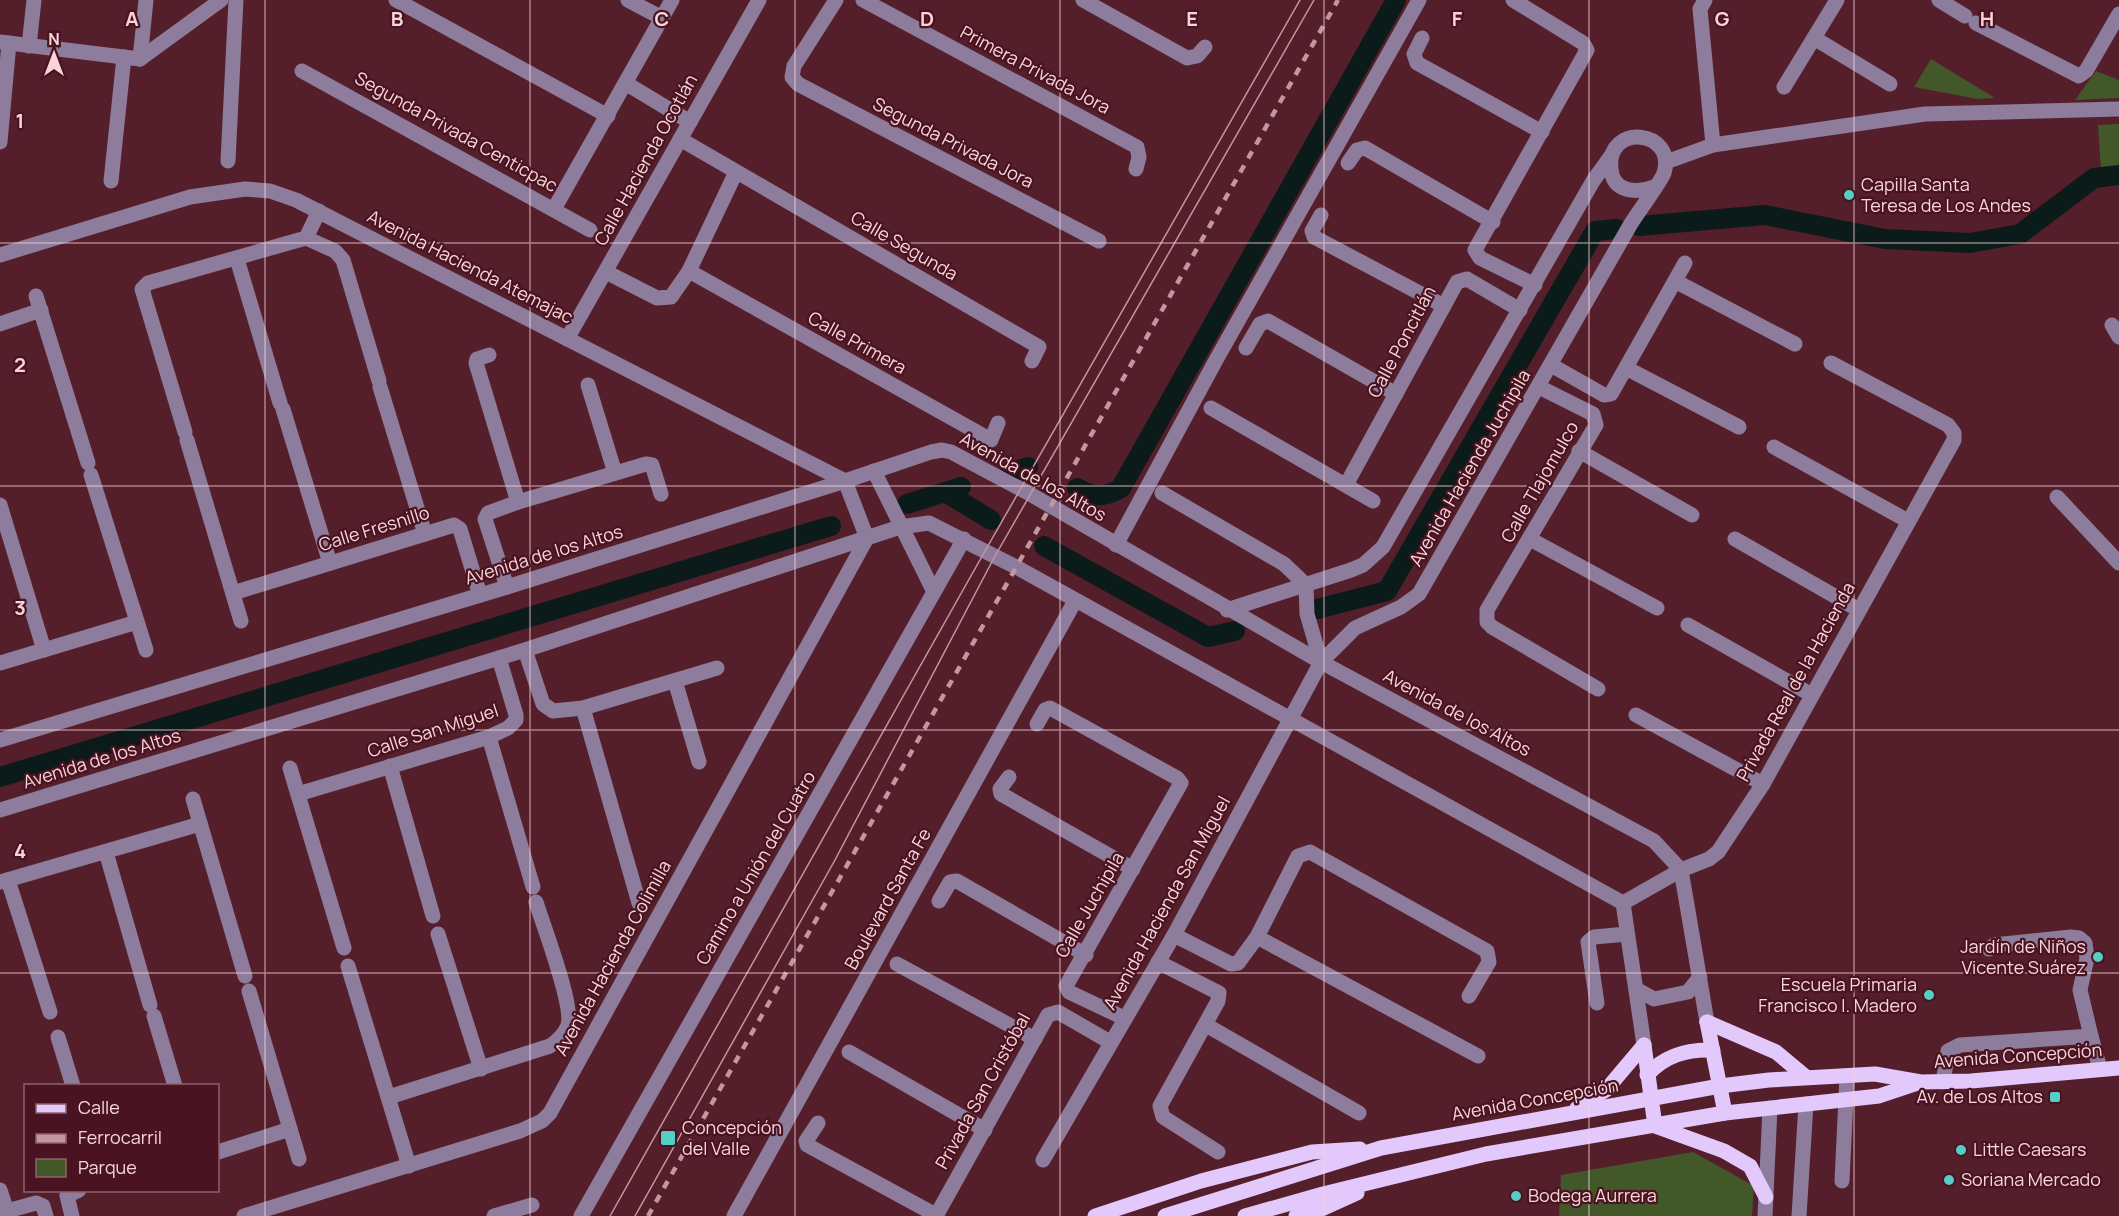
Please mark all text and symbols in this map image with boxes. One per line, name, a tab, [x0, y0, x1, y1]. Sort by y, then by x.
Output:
text: A	[125, 5, 139, 32]
text: B	[391, 5, 404, 32]
text: C	[655, 5, 669, 32]
text: D	[920, 5, 934, 32]
text: E	[1186, 5, 1198, 32]
text: F	[1452, 5, 1463, 32]
text: G	[1715, 5, 1730, 32]
text: H	[1980, 5, 1994, 32]
street label: Primera Privada Jora	[956, 19, 1115, 119]
north arrow	[24, 24, 84, 84]
text: N	[48, 28, 60, 50]
street label: Segunda Privada Centicpac	[351, 65, 562, 197]
street label: Calle Hacienda Ocotlán	[588, 70, 702, 249]
street label: Segunda Privada Jora	[869, 91, 1038, 193]
text: 1	[16, 107, 24, 134]
place label: Capilla Santa Teresa de Los Andes	[1861, 172, 2031, 217]
marker: Capilla Santa Teresa de Los Andes	[1842, 188, 1856, 202]
street label: Avenida Hacienda Atemajac	[363, 204, 578, 329]
street label: Calle Segunda	[847, 205, 962, 285]
street label: Calle Poncitlán	[1362, 281, 1441, 402]
street label: Calle Primera	[804, 305, 911, 379]
text: 2	[14, 351, 26, 378]
street label: Avenida Hacienda Juchipila	[1403, 365, 1535, 570]
street label: Calle Tlajomulco	[1495, 417, 1584, 546]
street label: Avenida de los Altos	[956, 426, 1111, 526]
street label: Calle Fresnillo	[315, 500, 432, 556]
street label: Avenida de los Altos	[462, 519, 626, 589]
street label: Privada Real de la Hacienda	[1730, 578, 1860, 785]
text: 3	[14, 594, 26, 621]
street label: Avenida de los Altos	[1379, 663, 1535, 761]
street label: Calle San Miguel	[364, 698, 501, 763]
street label: Avenida de los Altos	[20, 723, 184, 793]
street label: Camino a Unión del Cuatro	[690, 766, 821, 969]
street label: Avenida Hacienda San Miguel	[1097, 791, 1235, 1014]
street label: Boulevard Santa Fe	[838, 824, 936, 973]
text: 4	[14, 837, 26, 864]
street label: Calle Juchipila	[1049, 847, 1129, 962]
street label: Avenida Hacienda Colimilla	[548, 855, 676, 1060]
place label: Jardín de Niños Vicente Suárez	[1960, 934, 2086, 979]
marker: Jardín de Niños Vicente Suárez	[2091, 950, 2105, 964]
place label: Escuela Primaria Francisco I. Madero	[1758, 972, 1917, 1017]
marker: Escuela Primaria Francisco I. Madero	[1922, 988, 1936, 1002]
street label: Privada San Cristóbal	[929, 1008, 1035, 1173]
street label: Avenida Concepción	[1933, 1037, 2103, 1073]
street label: Avenida Concepción	[1450, 1073, 1620, 1125]
legend	[24, 1084, 219, 1192]
place label: Av. de Los Altos	[1916, 1084, 2043, 1108]
marker: Av. de Los Altos	[2048, 1090, 2062, 1104]
text: Calle	[78, 1095, 120, 1119]
place label: Concepción del Valle	[682, 1115, 782, 1160]
text: Ferrocarril	[78, 1125, 162, 1149]
marker: Concepción del Valle	[659, 1129, 677, 1147]
place label: Little Caesars	[1973, 1137, 2087, 1161]
marker: Little Caesars	[1954, 1143, 1968, 1157]
text: Parque	[78, 1155, 137, 1179]
place label: Soriana Mercado	[1961, 1167, 2101, 1191]
marker: Soriana Mercado	[1942, 1173, 1956, 1187]
place label: Bodega Aurrera	[1528, 1183, 1657, 1207]
marker: Bodega Aurrera	[1509, 1189, 1523, 1203]

